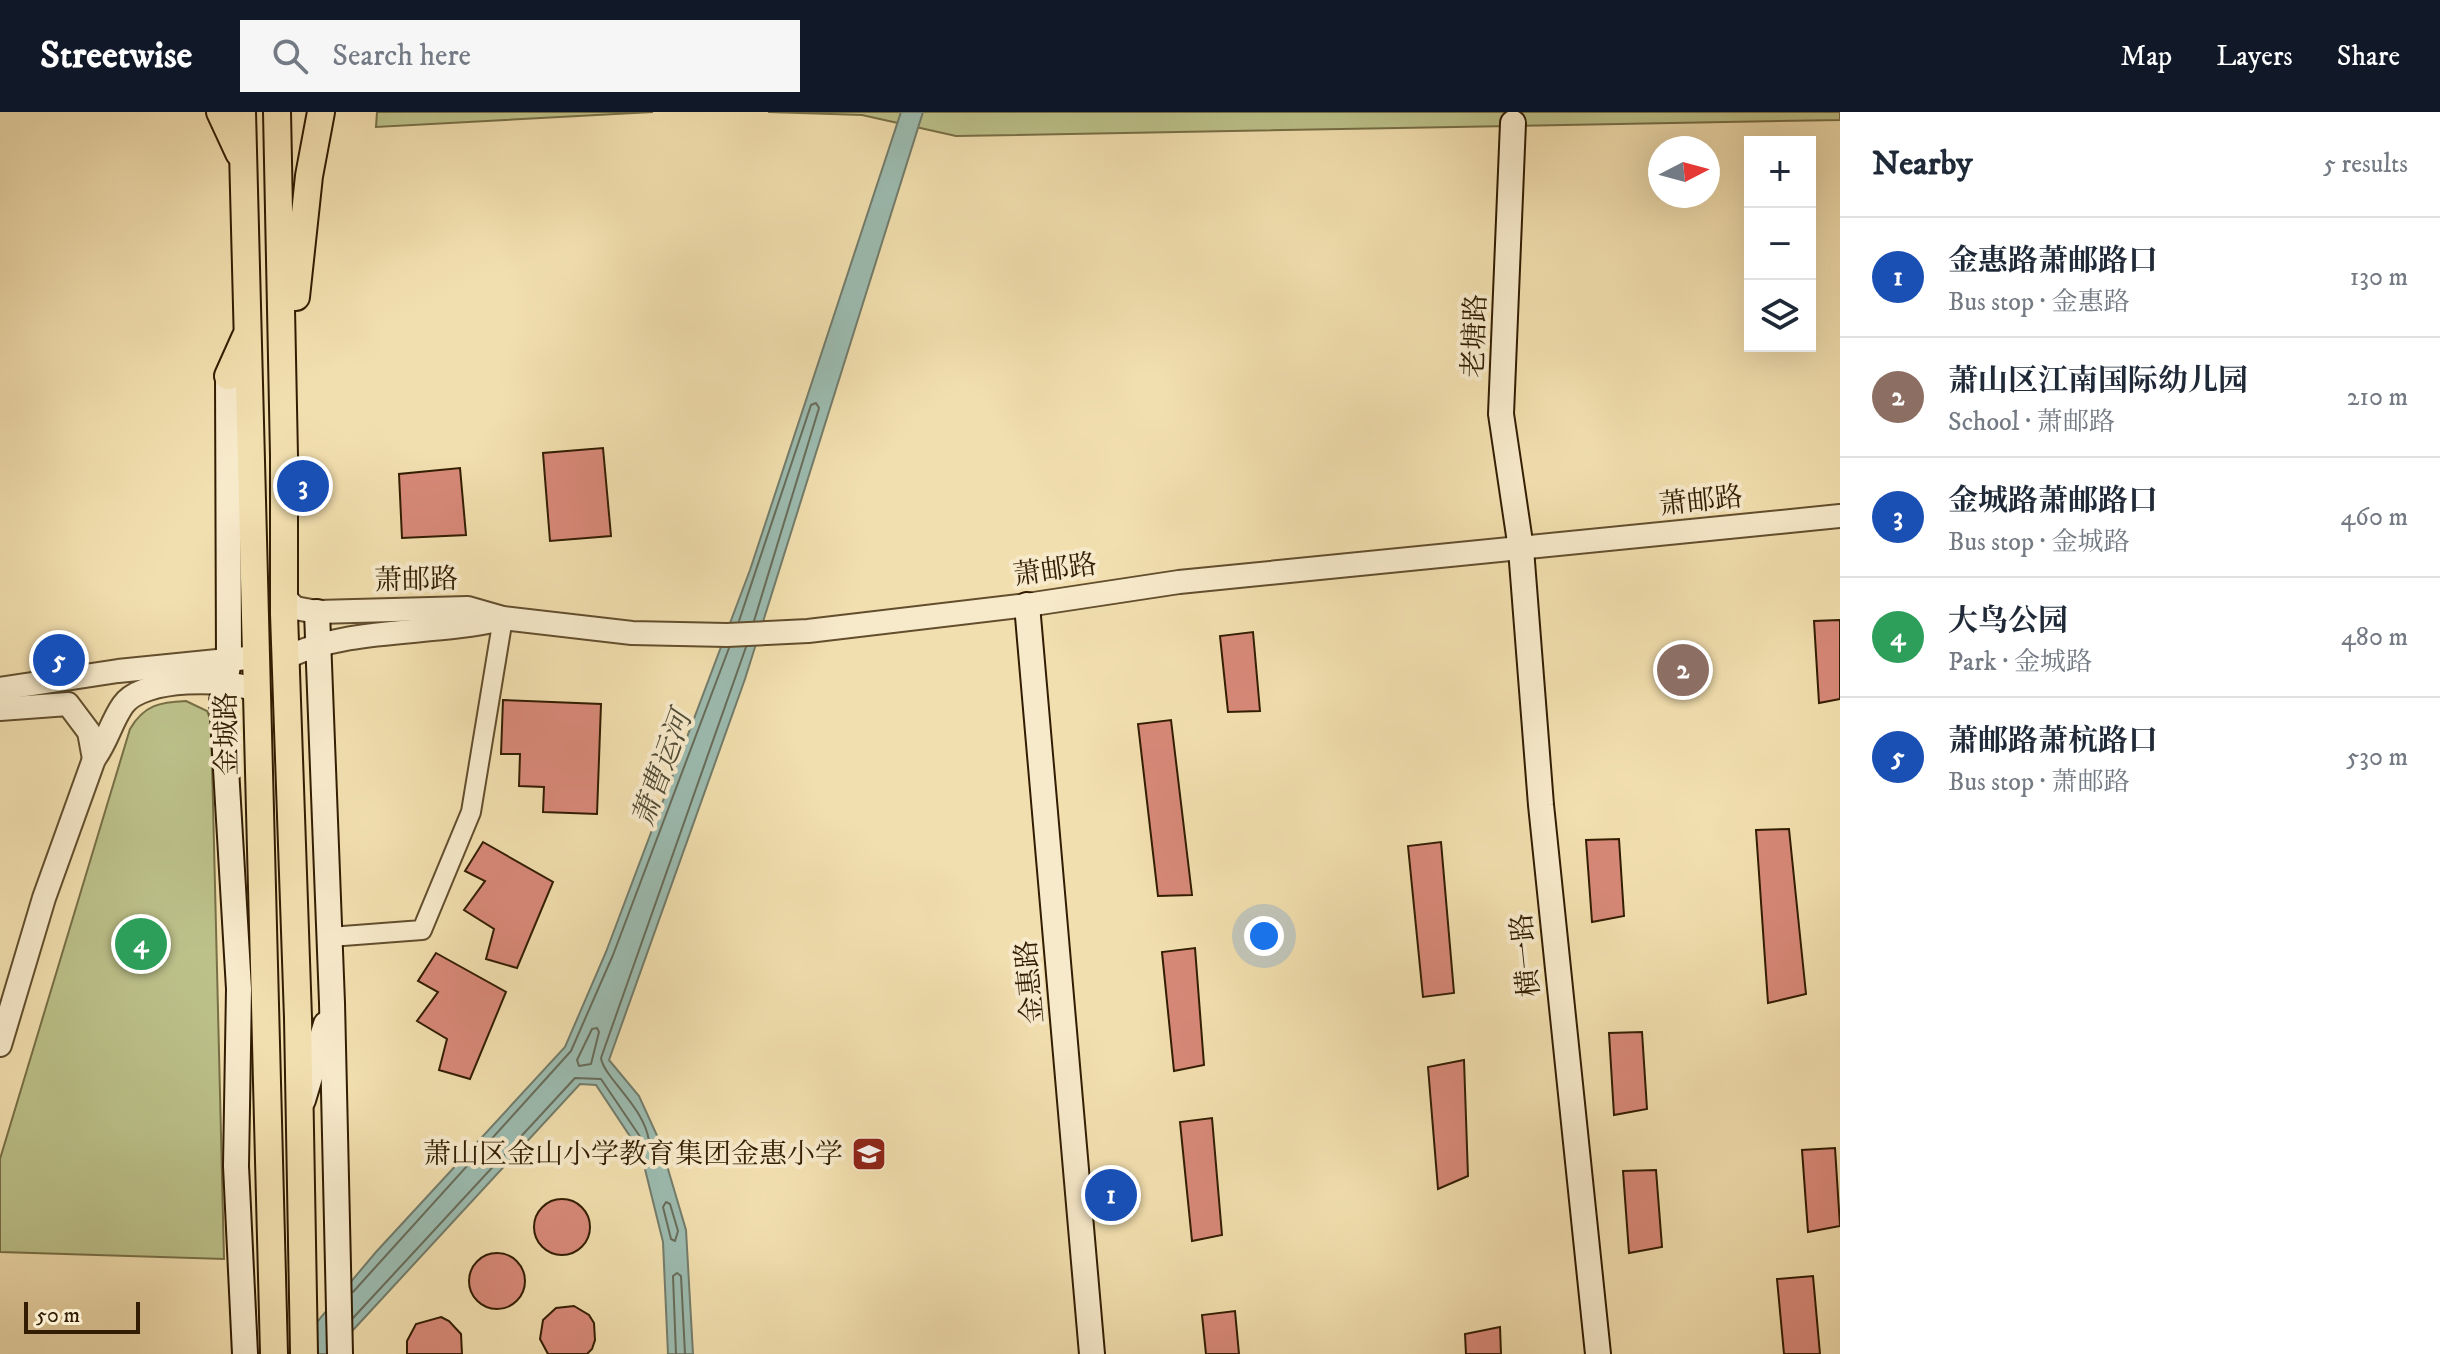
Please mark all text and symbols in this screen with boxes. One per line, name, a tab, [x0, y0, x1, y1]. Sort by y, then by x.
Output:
search box	[240, 20, 800, 92]
text: Streetwise	[40, 32, 192, 80]
icon: search	[268, 34, 312, 78]
text: Search here	[332, 38, 471, 75]
text: Map	[2121, 39, 2172, 74]
text: Layers	[2216, 39, 2293, 74]
text: Share	[2337, 39, 2400, 74]
north arrow	[1648, 136, 1720, 208]
map controls	[1744, 136, 1816, 352]
button: +	[1744, 136, 1816, 208]
text: Nearby	[1872, 143, 1973, 185]
text: 5 results	[2323, 148, 2408, 181]
button: −	[1744, 208, 1816, 280]
text: 金惠路萧邮路口	[1948, 243, 2158, 280]
text: 1	[1893, 261, 1903, 294]
text: 130 m	[2350, 261, 2408, 294]
button: layers	[1744, 280, 1816, 352]
text: Bus stop · 金惠路	[1948, 286, 2129, 319]
street label: 老塘路	[1456, 293, 1494, 379]
text: 萧山区江南国际幼儿园	[1948, 363, 2248, 400]
text: 2	[1892, 381, 1904, 414]
text: 210 m	[2347, 381, 2408, 414]
text: School · 萧邮路	[1948, 406, 2115, 439]
pin: 3	[277, 456, 329, 516]
street label: 萧邮路	[1657, 479, 1745, 523]
text: 金城路萧邮路口	[1948, 483, 2158, 520]
text: 3	[1893, 501, 1903, 534]
text: 460 m	[2340, 501, 2408, 534]
text: Bus stop · 金城路	[1948, 526, 2129, 559]
street label: 萧邮路	[1011, 547, 1099, 593]
street label: 萧邮路	[374, 562, 458, 598]
text: 大鸟公园	[1948, 603, 2068, 640]
text: 4	[1891, 621, 1905, 654]
text: 480 m	[2341, 621, 2408, 654]
pin: 5	[33, 630, 85, 690]
pin: 2	[1657, 640, 1709, 700]
text: Park · 金城路	[1948, 646, 2092, 679]
street label: 金城路	[209, 692, 245, 776]
water label: 萧曹运河	[625, 702, 703, 832]
text: 萧邮路萧杭路口	[1948, 723, 2158, 760]
text: 5	[1892, 741, 1904, 774]
text: 530 m	[2346, 741, 2408, 774]
text: Bus stop · 萧邮路	[1948, 766, 2129, 799]
street label: 横一路	[1504, 911, 1548, 999]
pin: 4	[115, 914, 167, 974]
your location	[1244, 916, 1284, 956]
street label: 金惠路	[1009, 939, 1051, 1025]
school or university icon: 萧山区金山小学教育集团金惠小学	[850, 1135, 888, 1173]
place label: 萧山区金山小学教育集团金惠小学	[423, 1137, 843, 1172]
pin: 1	[1085, 1165, 1137, 1225]
scale bar	[24, 1298, 140, 1334]
text: 50 m	[36, 1302, 80, 1329]

